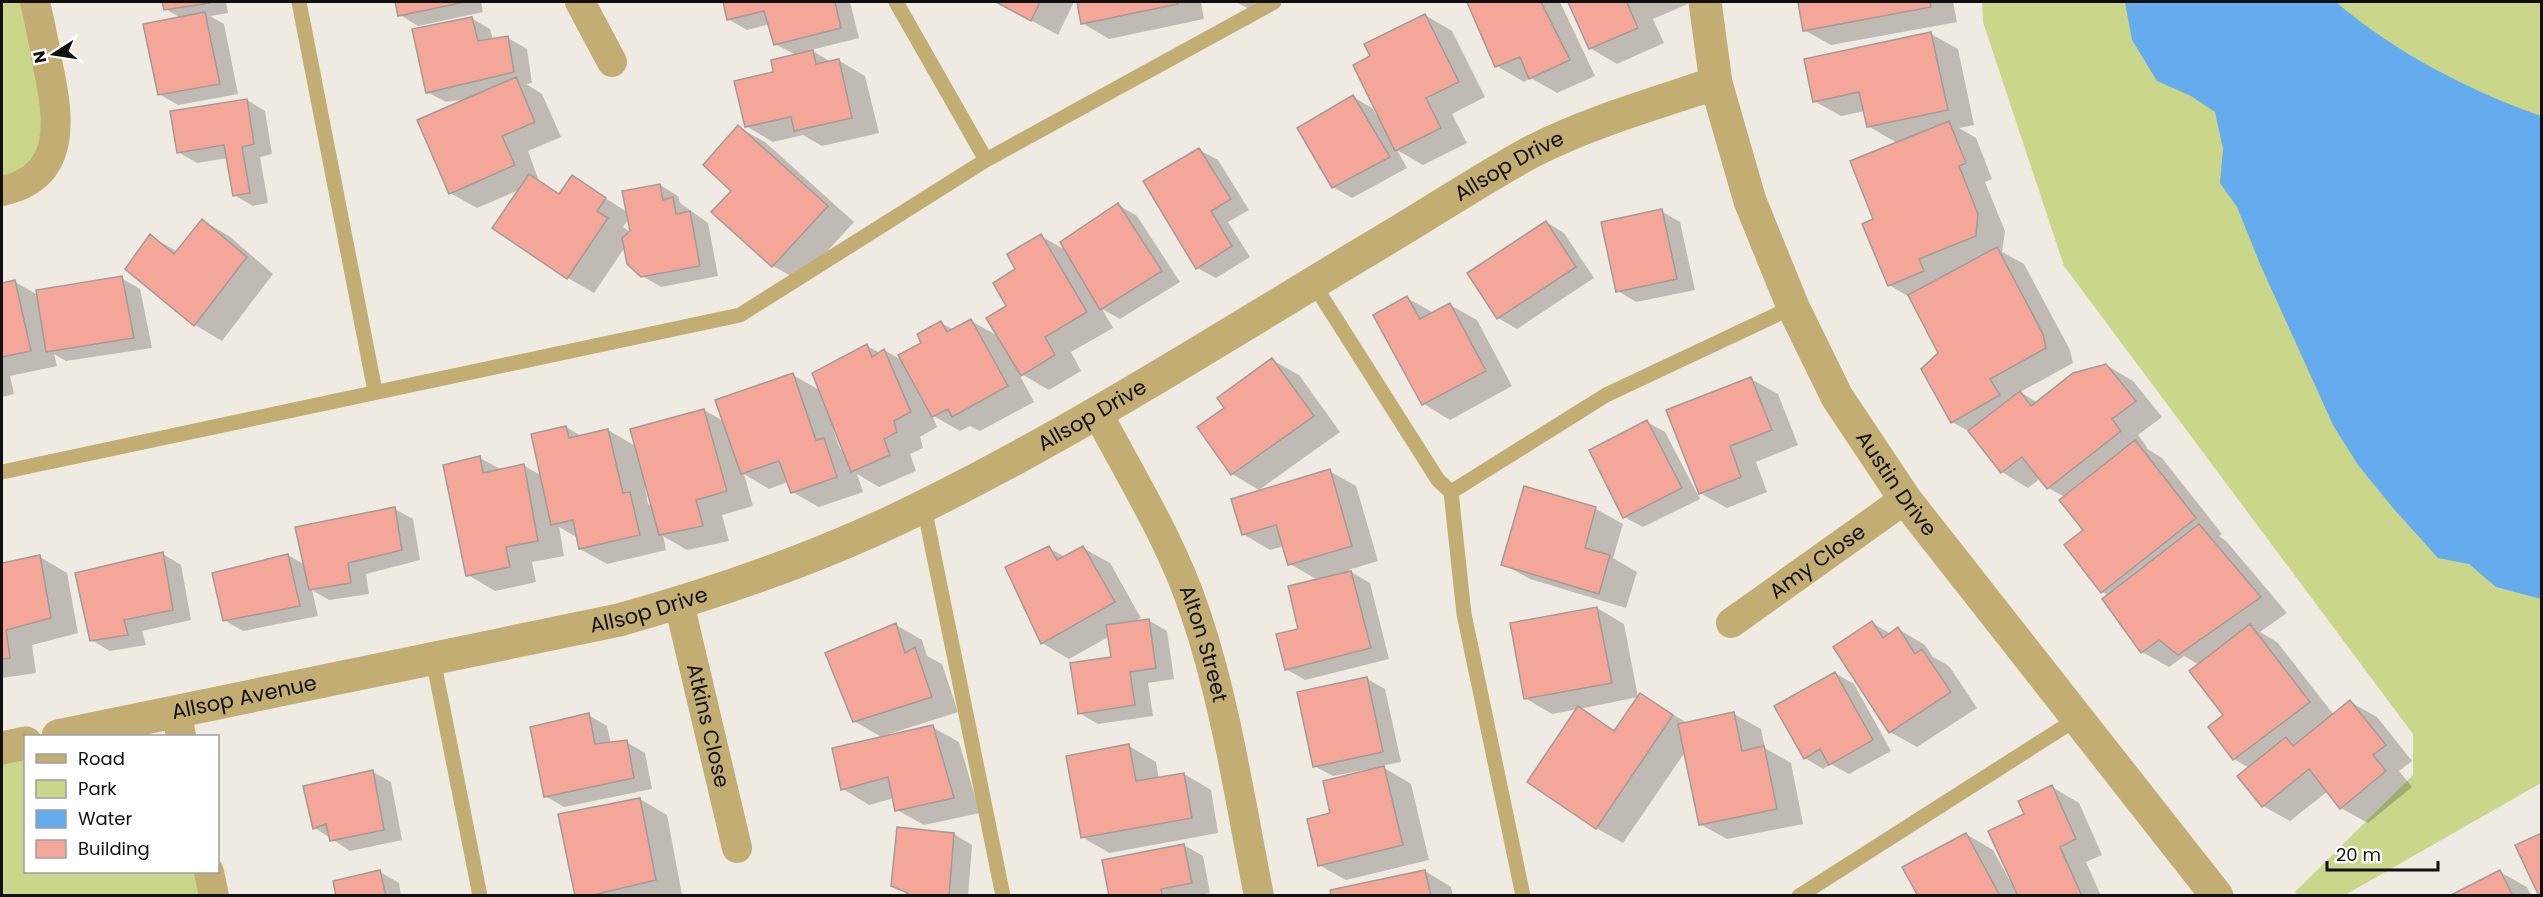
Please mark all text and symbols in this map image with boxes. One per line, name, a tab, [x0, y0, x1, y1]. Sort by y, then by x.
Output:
north arrow	[24, 24, 84, 84]
text: N	[27, 49, 52, 65]
street label: Allsop Drive	[1449, 123, 1568, 208]
street label: Allsop Drive	[1032, 372, 1152, 458]
street label: Austin Drive	[1849, 425, 1944, 542]
street label: Amy Close	[1763, 517, 1871, 605]
street label: Allsop Drive	[587, 579, 711, 640]
street label: Alton Street	[1173, 581, 1235, 705]
street label: Atkins Close	[680, 661, 737, 790]
street label: Allsop Avenue	[169, 668, 319, 726]
legend	[24, 735, 219, 873]
text: Road	[78, 746, 125, 771]
text: Park	[78, 776, 117, 801]
text: Water	[78, 806, 132, 831]
scale bar	[2327, 834, 2438, 872]
text: Building	[78, 836, 150, 861]
text: 20 m	[2336, 842, 2381, 867]

